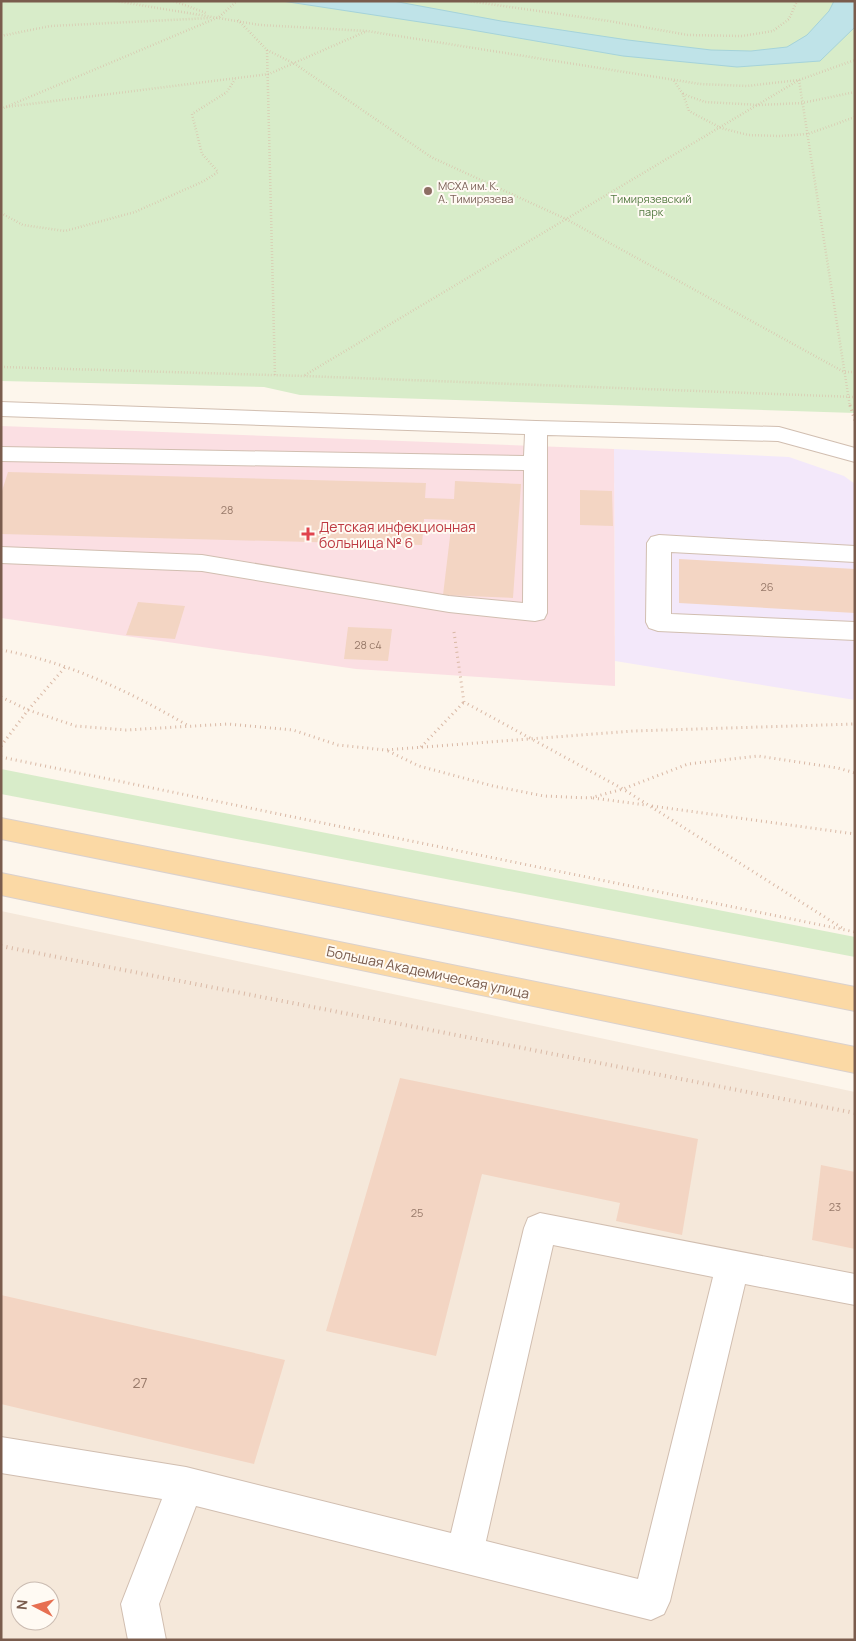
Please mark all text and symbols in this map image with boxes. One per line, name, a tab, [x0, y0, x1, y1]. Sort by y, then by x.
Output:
place label: МСХА им. К. А. Тимирязева	[438, 178, 513, 206]
marker: МСХА им. К. А. Тимирязева	[422, 185, 434, 197]
park label: Тимирязевский парк	[610, 191, 692, 219]
house number: 28	[221, 502, 233, 517]
place label: Детская инфекционная больница № 6	[319, 517, 476, 552]
marker: Детская инфекционная больница № 6	[301, 527, 315, 541]
house number: 26	[760, 579, 774, 594]
house number: 28 c4	[354, 637, 382, 652]
street label: Большая Академическая улица	[325, 941, 531, 1003]
house number: 23	[829, 1199, 841, 1214]
house number: 25	[411, 1205, 423, 1220]
house number: 27	[132, 1373, 148, 1392]
north arrow	[10, 1581, 60, 1631]
text: N	[12, 1599, 32, 1611]

